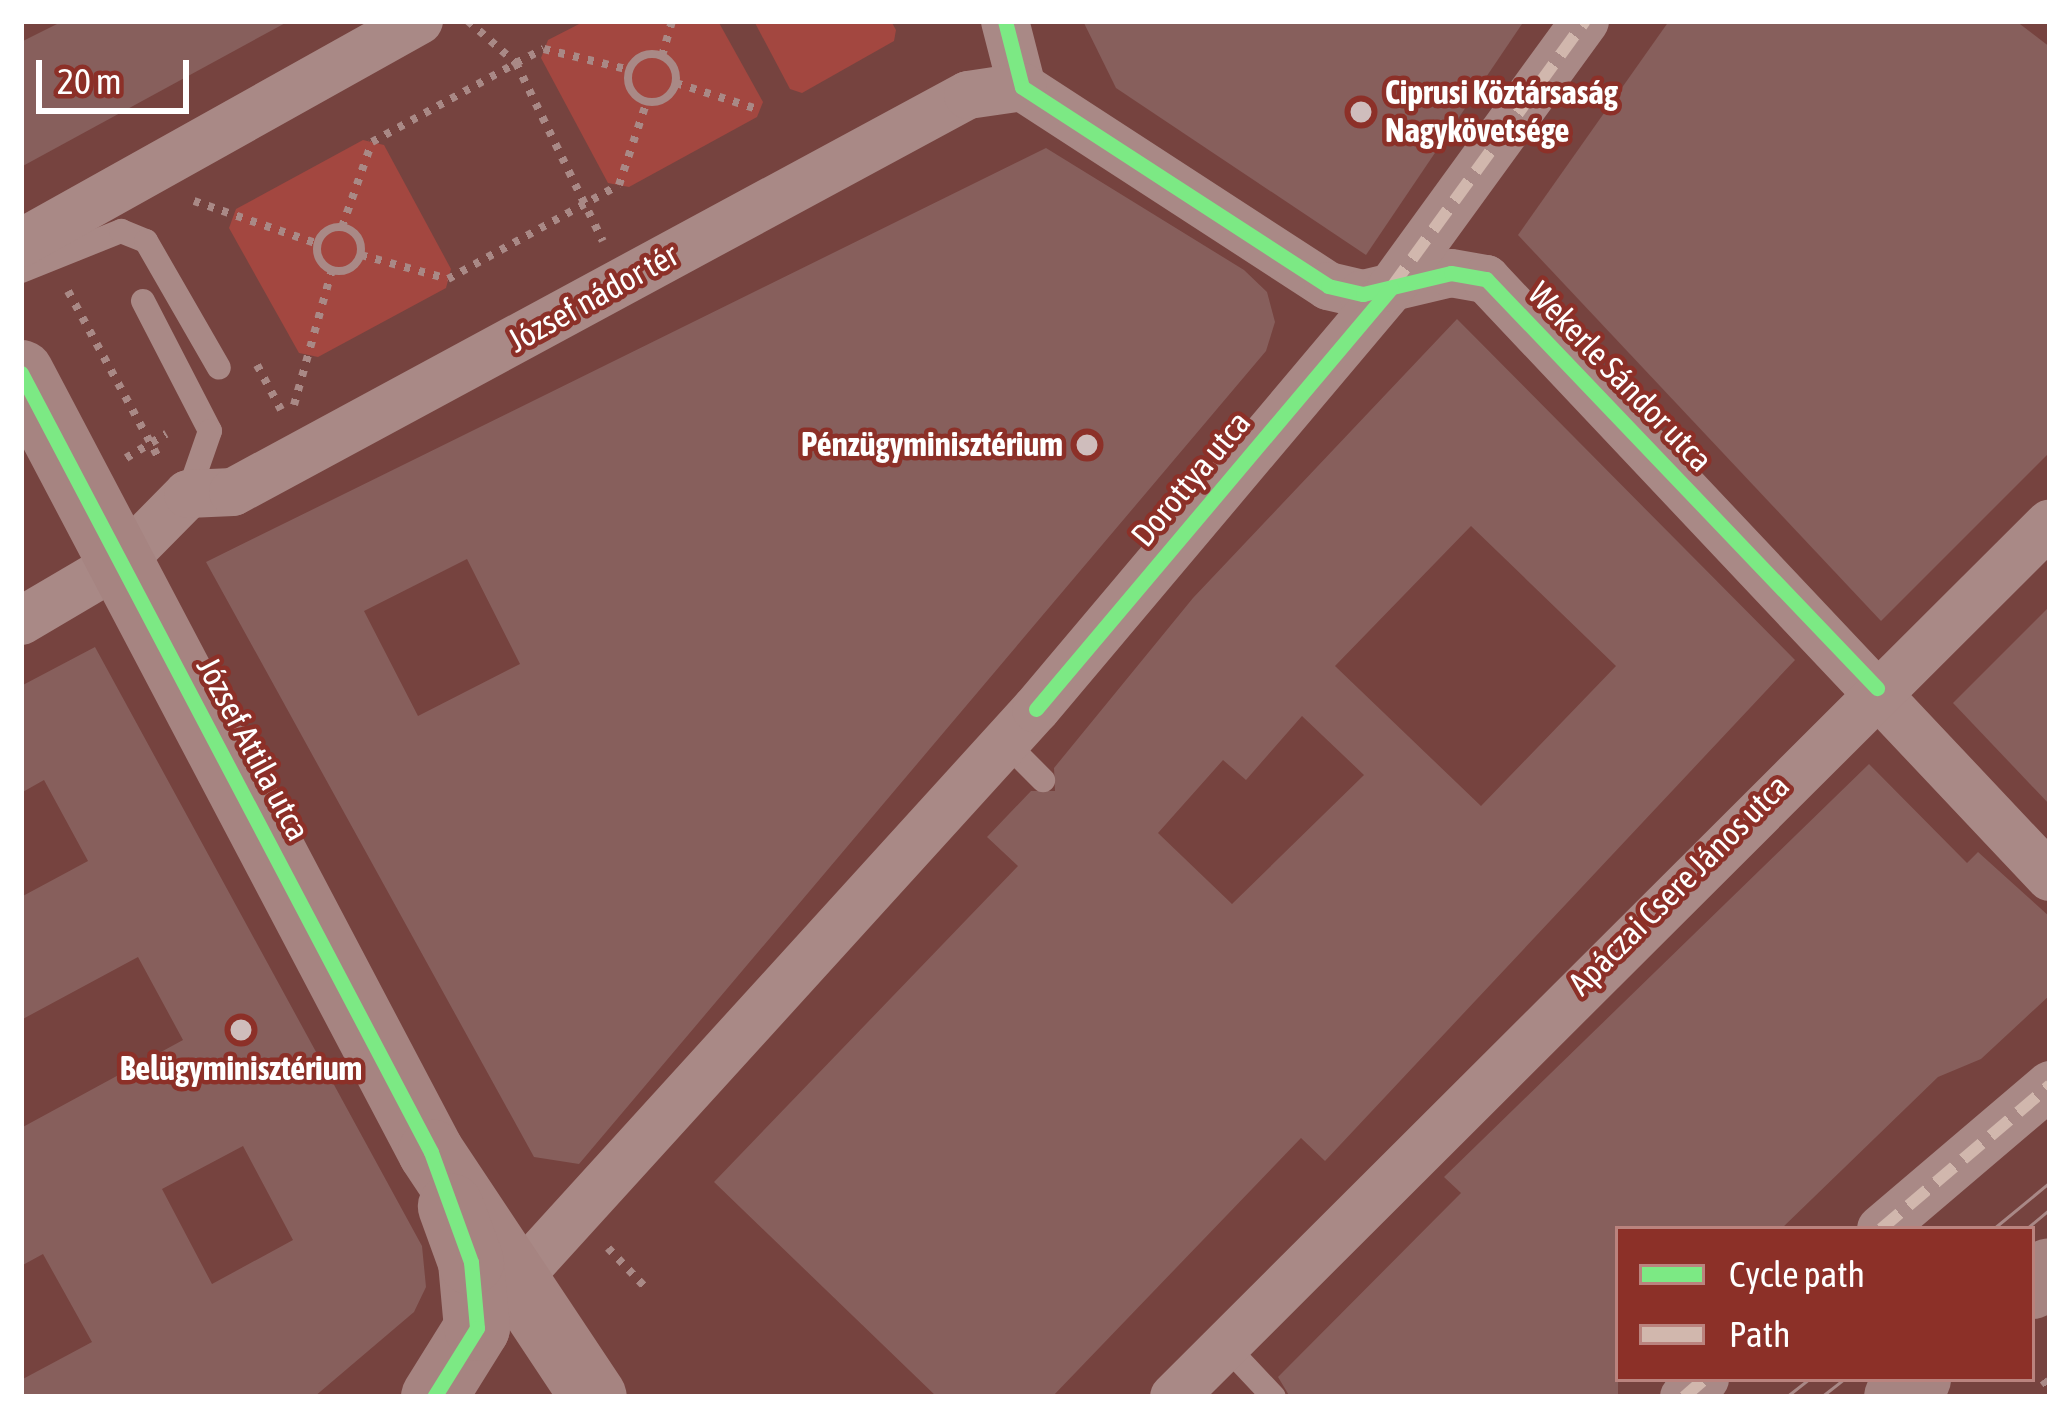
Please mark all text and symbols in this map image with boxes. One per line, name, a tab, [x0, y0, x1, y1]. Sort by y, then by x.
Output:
scale bar	[42, 36, 195, 110]
text: 20 m	[57, 60, 122, 102]
place label: Ciprusi Köztársaság Nagykövetsége	[1385, 73, 1618, 151]
marker: Ciprusi Köztársaság Nagykövetsége	[1348, 99, 1374, 125]
street label: József nádor tér	[501, 235, 685, 361]
street label: Wekerle Sándor utca	[1520, 274, 1720, 480]
street label: Dorottya utca	[1123, 403, 1259, 555]
place label: Pénzügyminisztérium	[801, 425, 1063, 465]
marker: Pénzügyminisztérium	[1074, 432, 1100, 458]
street label: József Attila utca	[188, 651, 318, 847]
street label: Apáczai Csere János utca	[1560, 766, 1798, 1004]
marker: Belügyminisztérium	[228, 1017, 254, 1043]
place label: Belügyminisztérium	[120, 1049, 362, 1089]
legend	[1615, 1226, 2035, 1382]
text: Cycle path	[1729, 1253, 1865, 1295]
text: Path	[1729, 1313, 1791, 1355]

